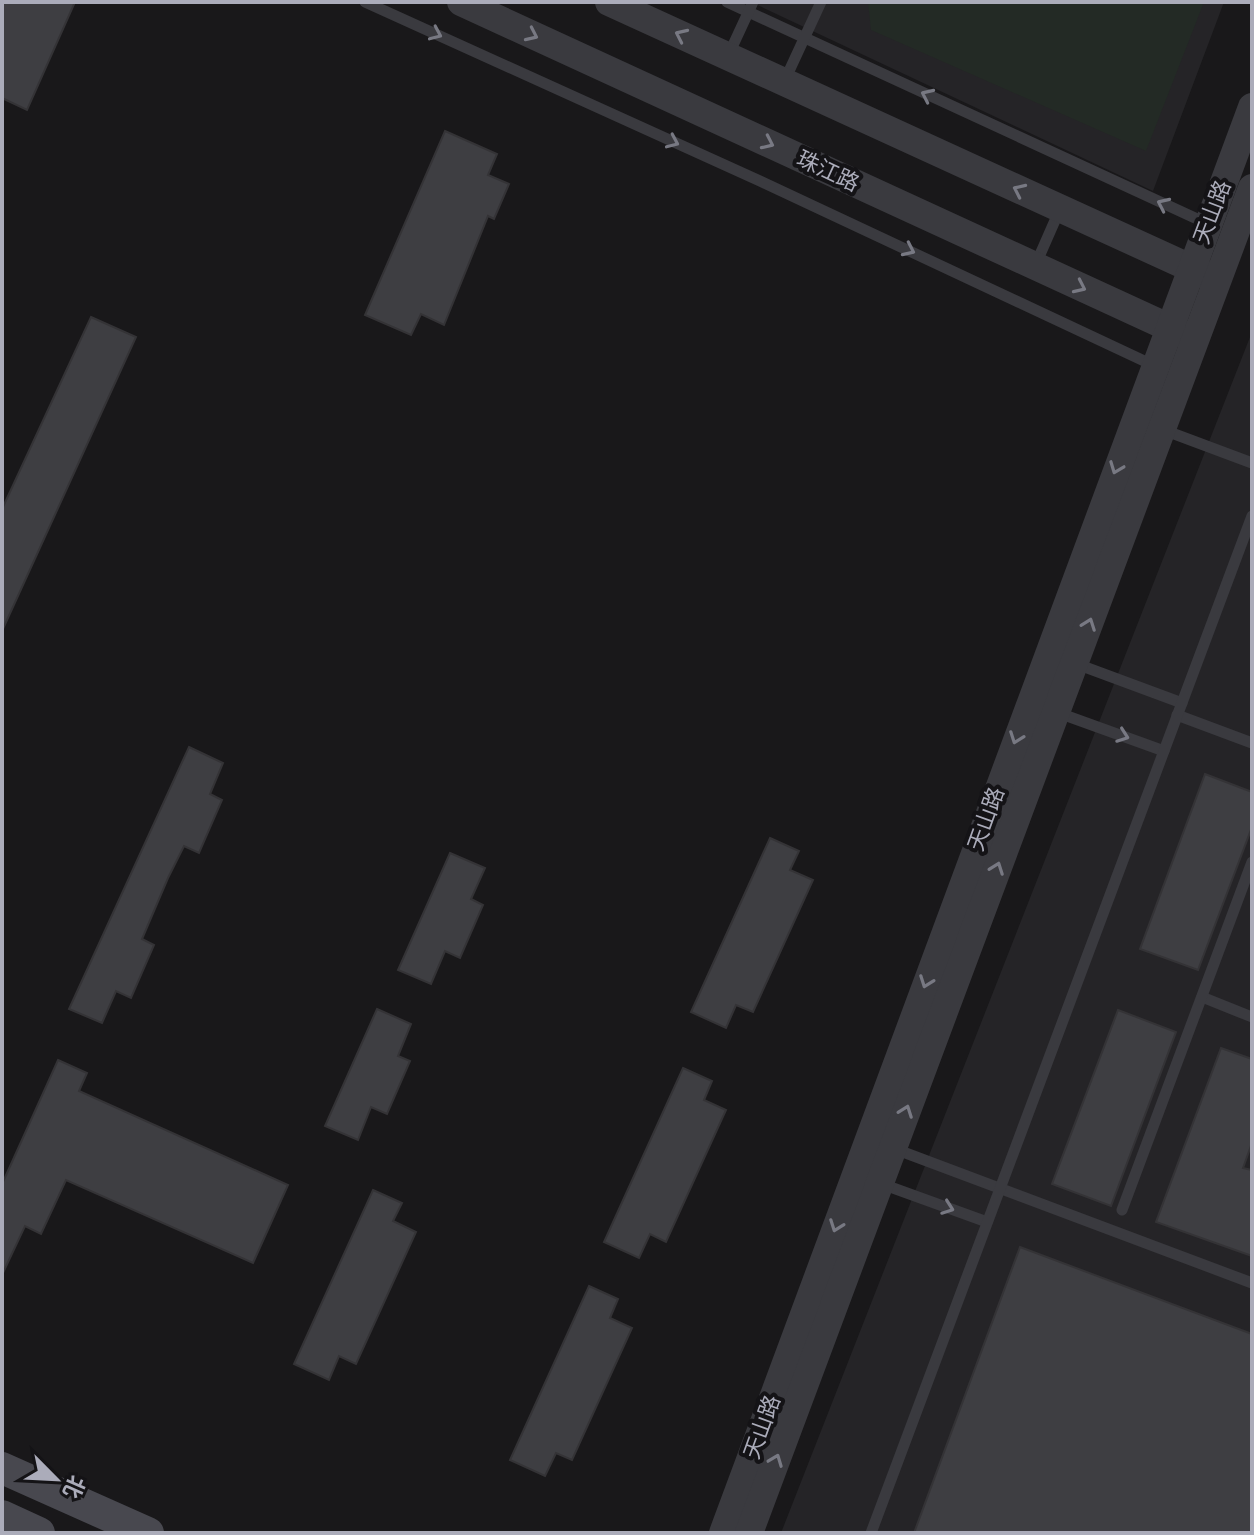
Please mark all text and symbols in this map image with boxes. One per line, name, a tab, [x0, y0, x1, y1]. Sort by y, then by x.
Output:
one-way arrow	[428, 25, 443, 41]
one-way arrow	[523, 25, 538, 41]
one-way arrow	[675, 29, 689, 45]
one-way arrow	[921, 88, 935, 104]
one-way arrow	[665, 132, 679, 148]
one-way arrow	[759, 133, 774, 149]
street label: 珠江路	[793, 146, 863, 196]
street label: 天山路	[1189, 177, 1235, 247]
one-way arrow	[1013, 184, 1027, 200]
one-way arrow	[1157, 198, 1171, 214]
one-way arrow	[901, 241, 916, 257]
one-way arrow	[1072, 277, 1087, 293]
one-way arrow	[1109, 460, 1126, 474]
one-way arrow	[1079, 618, 1095, 632]
one-way arrow	[1115, 726, 1129, 743]
one-way arrow	[1009, 730, 1025, 744]
street label: 天山路	[963, 784, 1009, 854]
one-way arrow	[988, 862, 1004, 876]
one-way arrow	[919, 974, 936, 988]
one-way arrow	[897, 1105, 913, 1119]
one-way arrow	[940, 1198, 954, 1214]
one-way arrow	[829, 1218, 846, 1232]
street label: 天山路	[739, 1392, 785, 1462]
north arrow	[16, 1439, 96, 1519]
one-way arrow	[766, 1454, 783, 1468]
text: 北	[58, 1472, 90, 1502]

